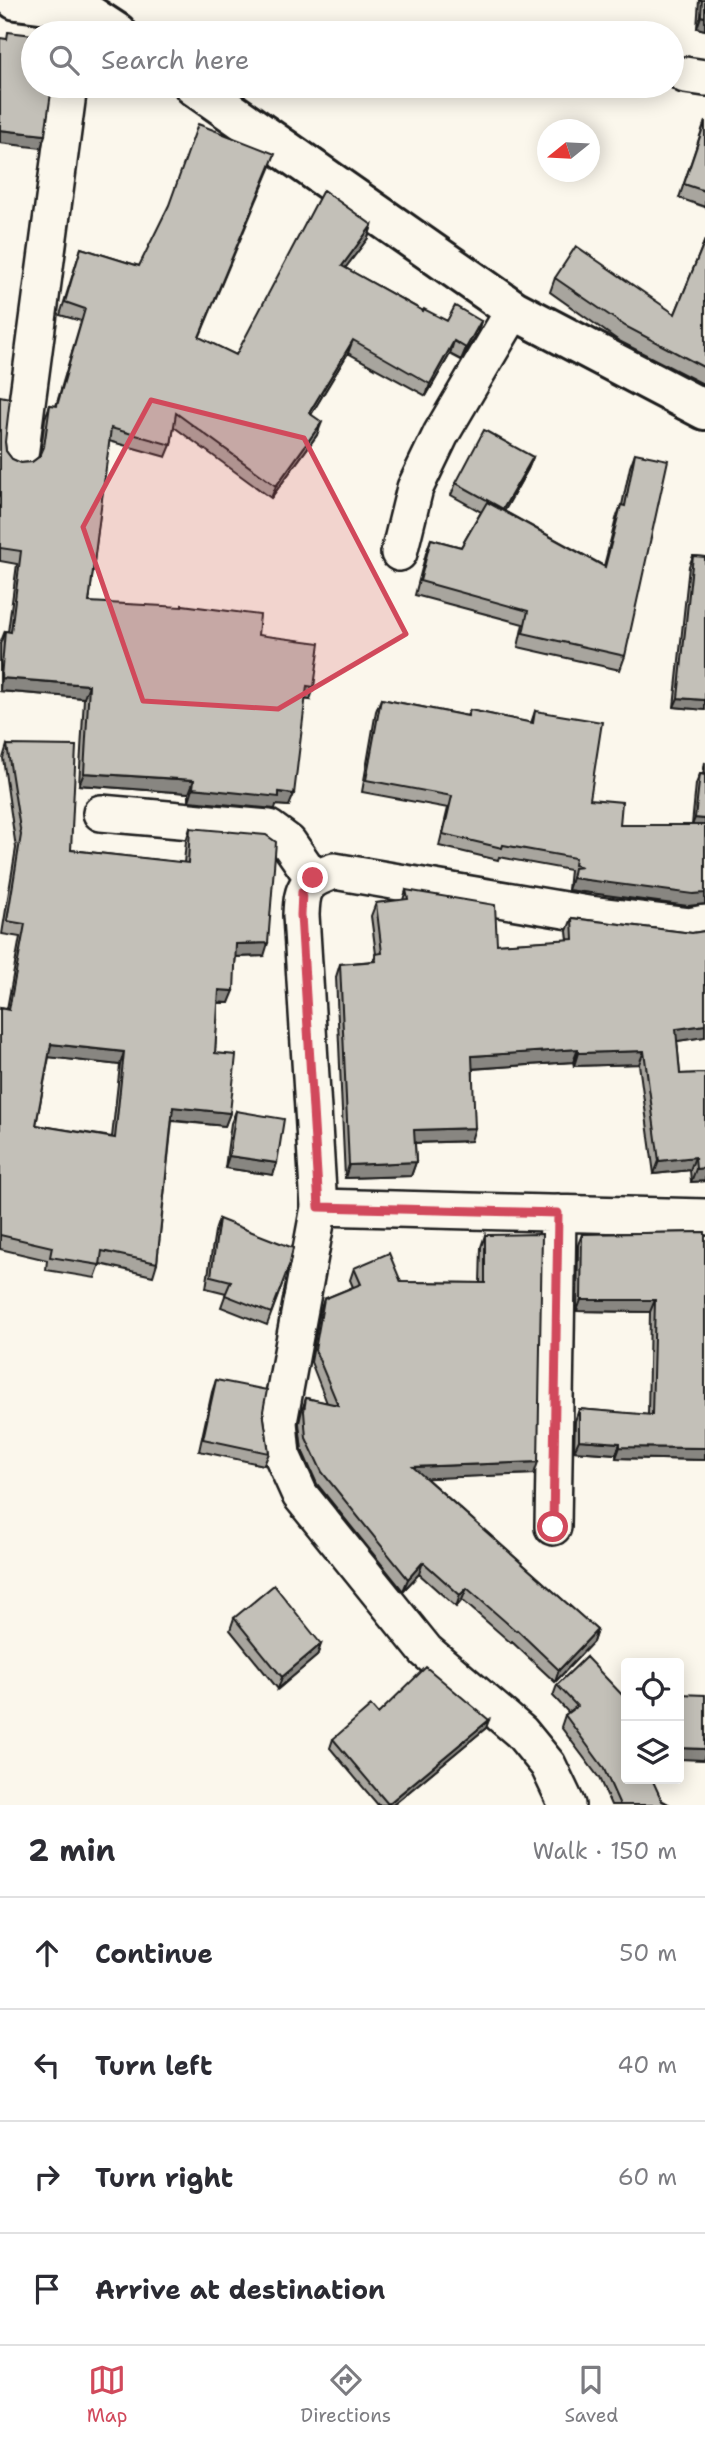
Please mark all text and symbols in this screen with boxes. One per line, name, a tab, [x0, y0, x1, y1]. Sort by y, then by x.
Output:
search box	[21, 21, 684, 98]
icon: search	[45, 41, 83, 79]
text: Search here	[101, 42, 250, 77]
north arrow	[537, 119, 600, 182]
route end	[297, 862, 328, 893]
route start	[537, 1511, 568, 1542]
map controls	[621, 1658, 684, 1784]
button: locate	[621, 1658, 684, 1721]
button: layers	[621, 1721, 684, 1784]
text: 2 min	[28, 1830, 115, 1871]
text: Walk · 150 m	[532, 1836, 677, 1866]
icon: ahead	[28, 1934, 66, 1972]
text: Continue	[95, 1936, 213, 1971]
text: 50 m	[619, 1938, 677, 1968]
icon: left	[28, 2046, 66, 2084]
text: Turn left	[95, 2048, 212, 2083]
text: 40 m	[617, 2050, 677, 2080]
icon: right	[28, 2158, 66, 2196]
text: Turn right	[95, 2160, 233, 2195]
text: 60 m	[618, 2162, 677, 2192]
icon: arrive	[28, 2270, 66, 2308]
text: Arrive at destination	[95, 2272, 385, 2307]
tab: Map	[87, 2361, 127, 2428]
tab: Directions	[301, 2361, 391, 2428]
tab: Saved	[564, 2361, 618, 2428]

